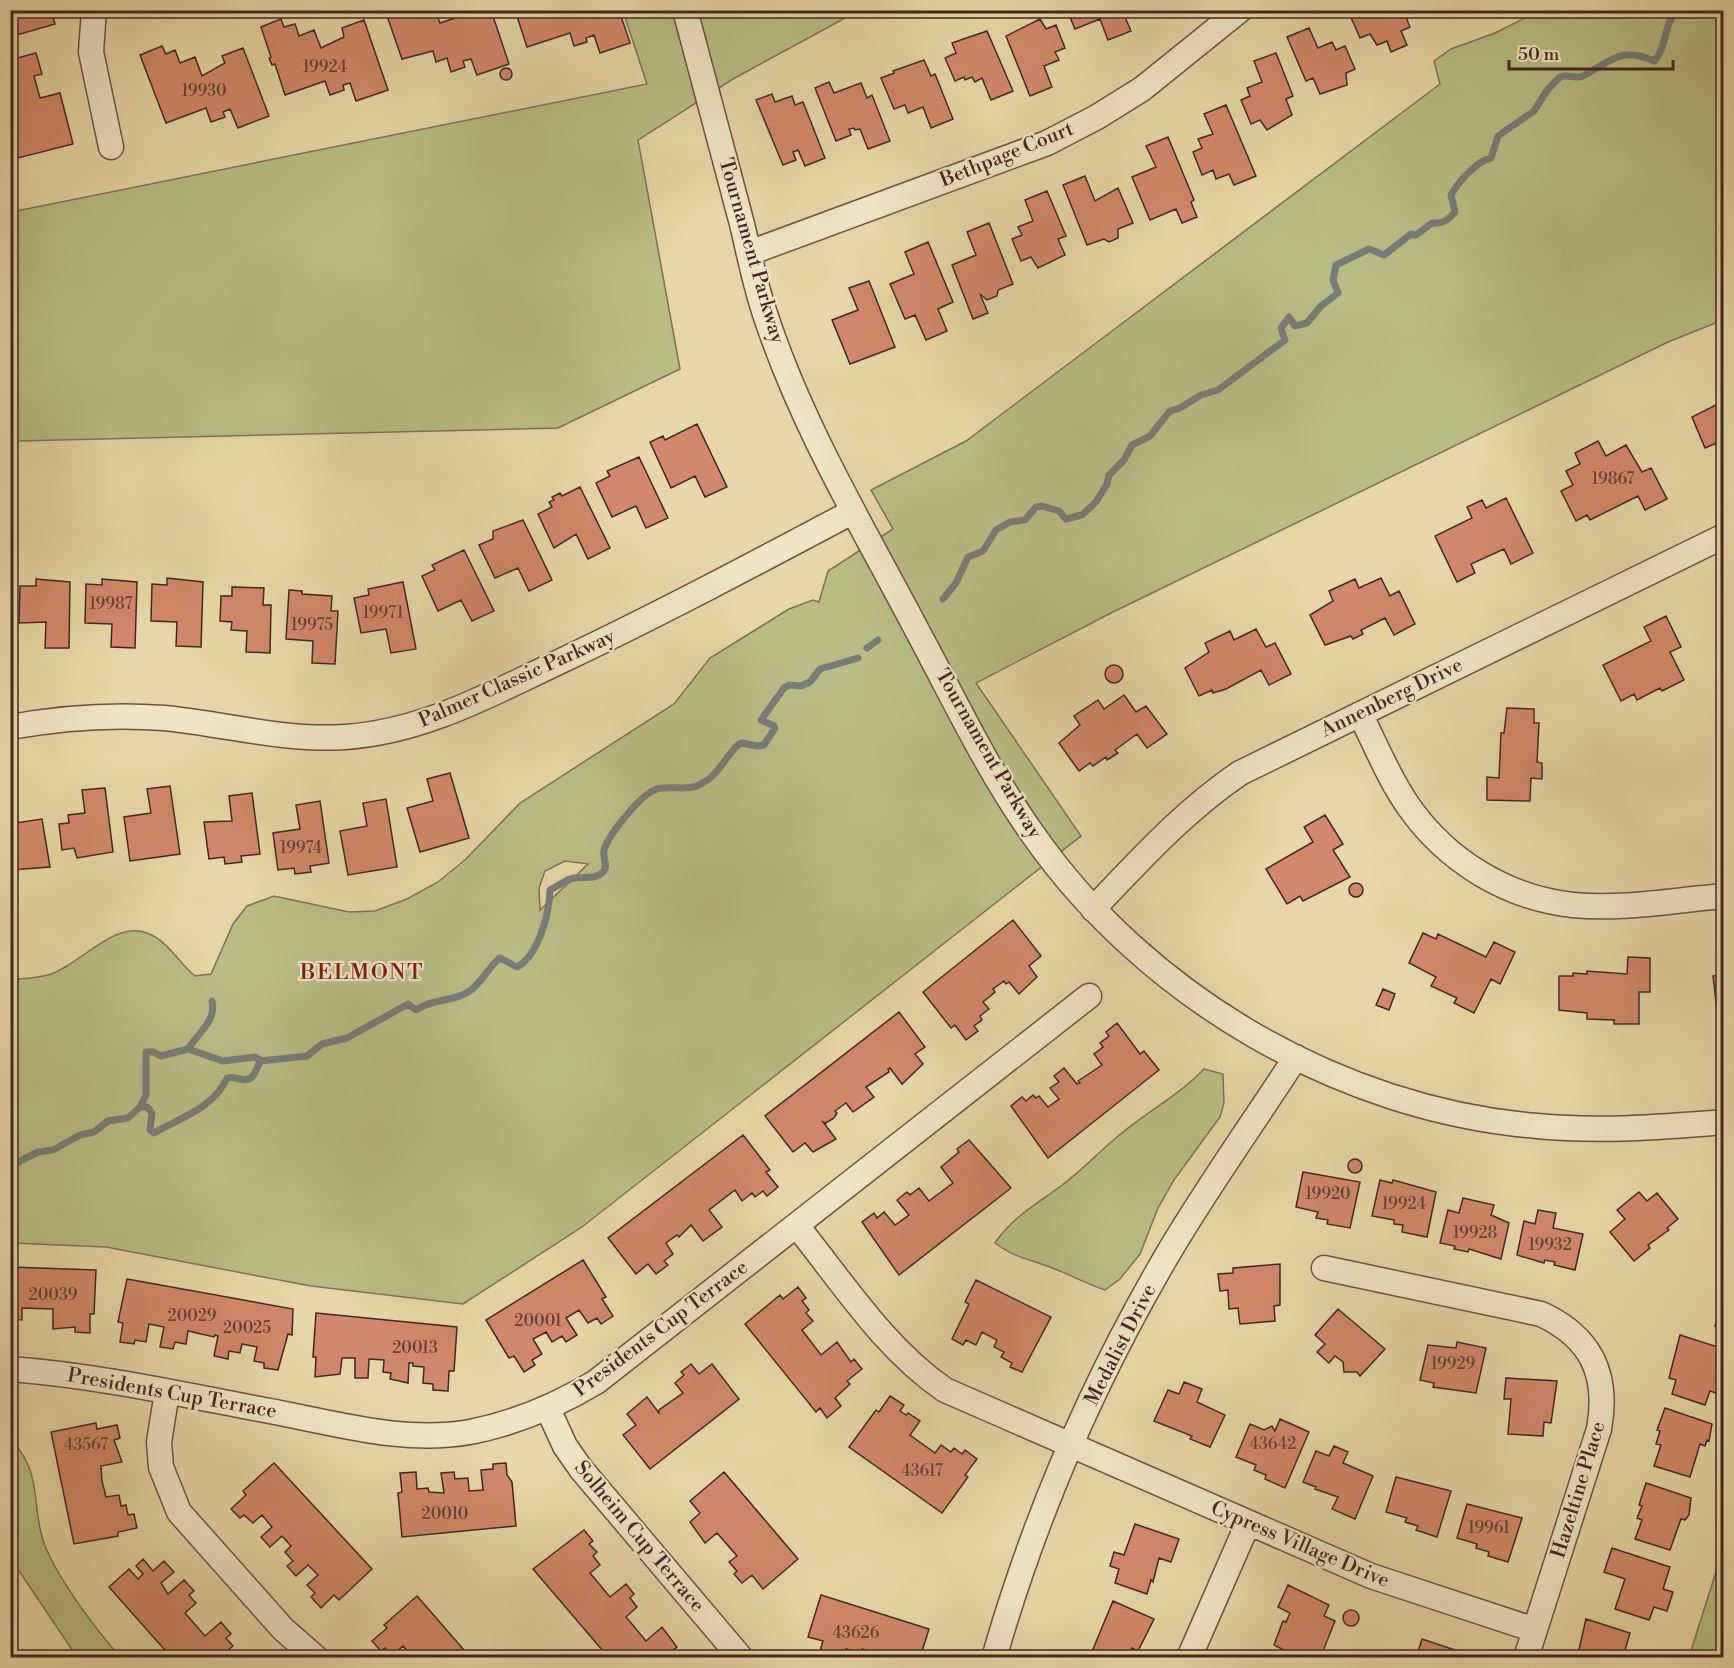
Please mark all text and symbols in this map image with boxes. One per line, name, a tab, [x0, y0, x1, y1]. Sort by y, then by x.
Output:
scale bar	[1509, 33, 1672, 71]
text: 50 m	[1518, 43, 1560, 66]
house number: 19924	[303, 57, 348, 77]
house number: 19930	[181, 81, 227, 101]
street label: Bethpage Court	[936, 117, 1078, 194]
street label: Tournament Parkway	[713, 155, 790, 347]
house number: 19867	[1592, 469, 1634, 489]
house number: 19987	[89, 594, 133, 614]
house number: 19971	[362, 603, 404, 623]
house number: 19975	[291, 615, 333, 635]
street label: Palmer Classic Parkway	[415, 624, 619, 734]
street label: Annenberg Drive	[1316, 653, 1467, 744]
street label: Tournament Parkway	[929, 665, 1047, 844]
house number: 19974	[280, 838, 323, 858]
district label: BELMONT	[299, 959, 424, 986]
house number: 19920	[1305, 1184, 1351, 1204]
house number: 19924	[1382, 1194, 1427, 1214]
house number: 19928	[1453, 1223, 1498, 1243]
house number: 19932	[1528, 1235, 1572, 1255]
street label: Presidents Cup Terrace	[569, 1255, 753, 1403]
street label: Medalist Drive	[1080, 1280, 1162, 1410]
house number: 20039	[29, 1285, 78, 1305]
house number: 20029	[168, 1306, 217, 1326]
house number: 20001	[514, 1311, 562, 1331]
house number: 20025	[223, 1318, 271, 1338]
house number: 20013	[392, 1338, 438, 1358]
house number: 19929	[1431, 1354, 1476, 1374]
street label: Presidents Cup Terrace	[65, 1363, 279, 1425]
street label: Hazeltine Place	[1546, 1419, 1612, 1561]
house number: 43642	[1249, 1434, 1297, 1454]
house number: 43567	[64, 1435, 108, 1455]
street label: Solheim Cup Terrace	[568, 1456, 710, 1618]
house number: 43617	[901, 1461, 943, 1481]
street label: Cypress Village Drive	[1207, 1496, 1393, 1594]
house number: 20010	[422, 1504, 468, 1524]
house number: 19961	[1468, 1518, 1510, 1538]
house number: 43626	[833, 1623, 880, 1643]

